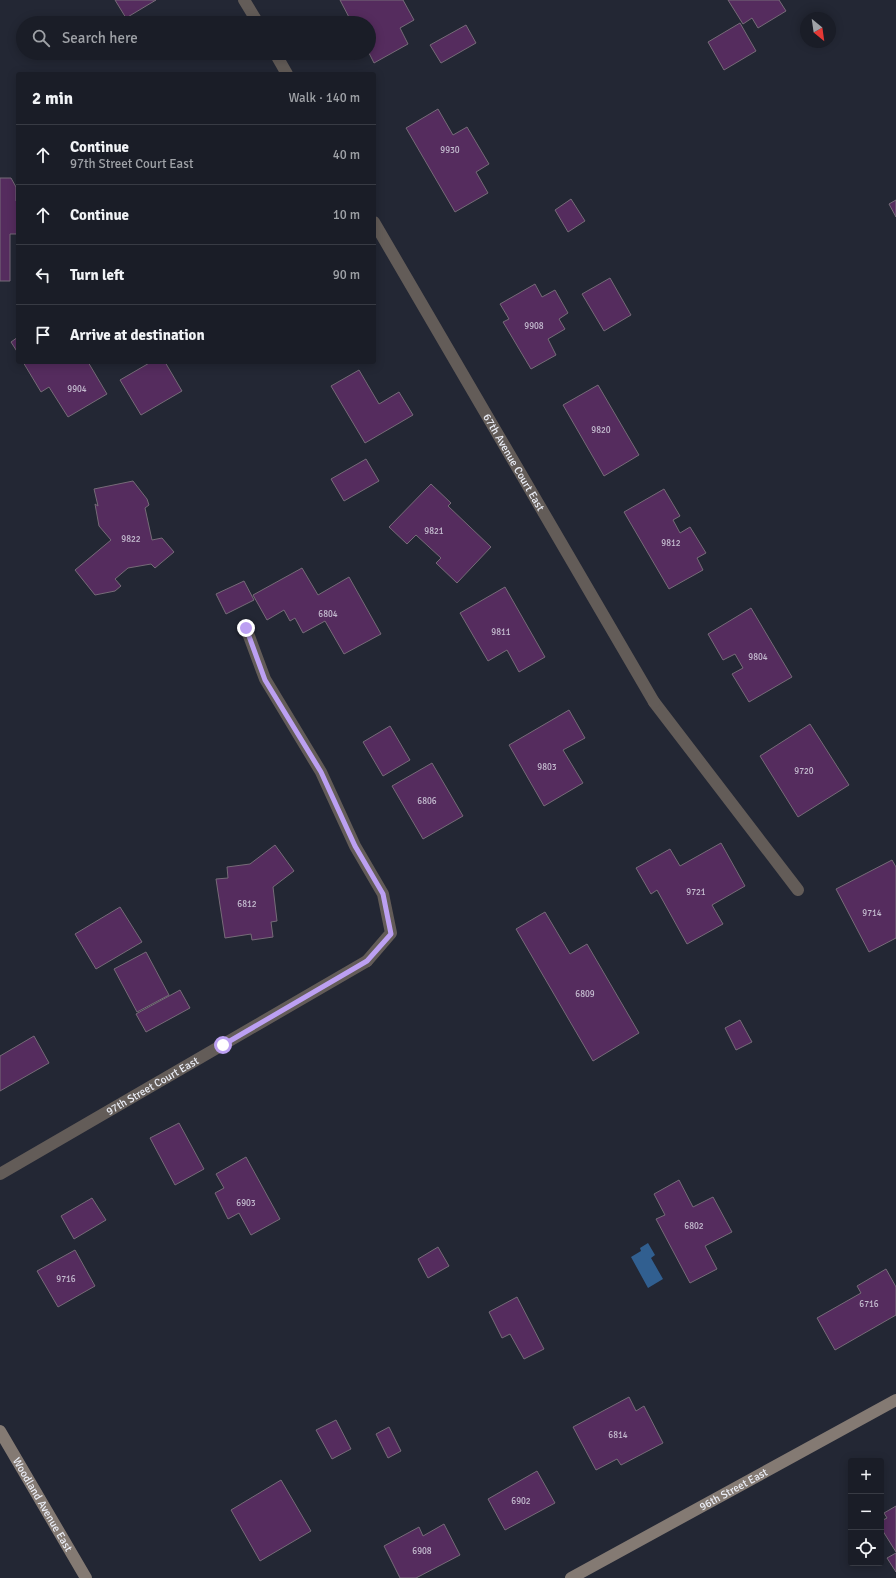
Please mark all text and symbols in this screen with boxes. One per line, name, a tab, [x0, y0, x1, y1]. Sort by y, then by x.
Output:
north arrow	[800, 12, 836, 48]
search box	[16, 16, 376, 60]
icon: search	[30, 27, 52, 49]
text: Search here	[62, 29, 138, 47]
text: 2 min	[32, 88, 73, 109]
text: Walk · 140 m	[289, 90, 360, 106]
text: Continue	[70, 138, 129, 156]
icon: ahead	[32, 144, 54, 166]
house number: 9930	[440, 145, 460, 156]
text: 40 m	[333, 147, 360, 163]
text: 97th Street Court East	[70, 156, 193, 172]
icon: ahead	[32, 204, 54, 226]
text: Continue	[70, 206, 129, 224]
text: 10 m	[333, 207, 360, 223]
icon: left	[32, 264, 54, 286]
text: Turn left	[70, 266, 124, 284]
text: 90 m	[333, 267, 360, 283]
house number: 9908	[524, 321, 544, 332]
icon: arrive	[32, 324, 54, 346]
text: Arrive at destination	[70, 326, 205, 344]
house number: 9904	[67, 384, 87, 395]
street label: 67th Avenue Court East	[481, 411, 548, 513]
house number: 9820	[591, 425, 611, 436]
house number: 9821	[424, 526, 444, 537]
house number: 9822	[121, 534, 141, 545]
house number: 9812	[661, 538, 681, 549]
house number: 6804	[318, 609, 338, 620]
route end	[237, 619, 255, 637]
house number: 9811	[491, 627, 511, 638]
house number: 9804	[748, 652, 768, 663]
house number: 9803	[537, 762, 557, 773]
house number: 9720	[794, 766, 814, 777]
house number: 6806	[417, 796, 437, 807]
house number: 9721	[686, 887, 706, 898]
house number: 6812	[237, 899, 257, 910]
house number: 9714	[862, 908, 882, 919]
house number: 6809	[575, 989, 595, 1000]
route start	[214, 1036, 232, 1054]
street label: 97th Street Court East	[104, 1054, 201, 1118]
house number: 6903	[236, 1198, 256, 1209]
house number: 6802	[684, 1221, 704, 1232]
house number: 9716	[56, 1274, 76, 1285]
house number: 6716	[859, 1299, 879, 1310]
house number: 6814	[608, 1430, 628, 1441]
street label: Woodland Avenue East	[10, 1455, 76, 1554]
map controls	[848, 1458, 884, 1566]
button: +	[848, 1458, 884, 1494]
street label: 96th Street East	[697, 1465, 770, 1513]
button: −	[848, 1494, 884, 1530]
house number: 6902	[511, 1496, 531, 1507]
button: locate	[848, 1530, 884, 1566]
house number: 6908	[412, 1546, 432, 1557]

